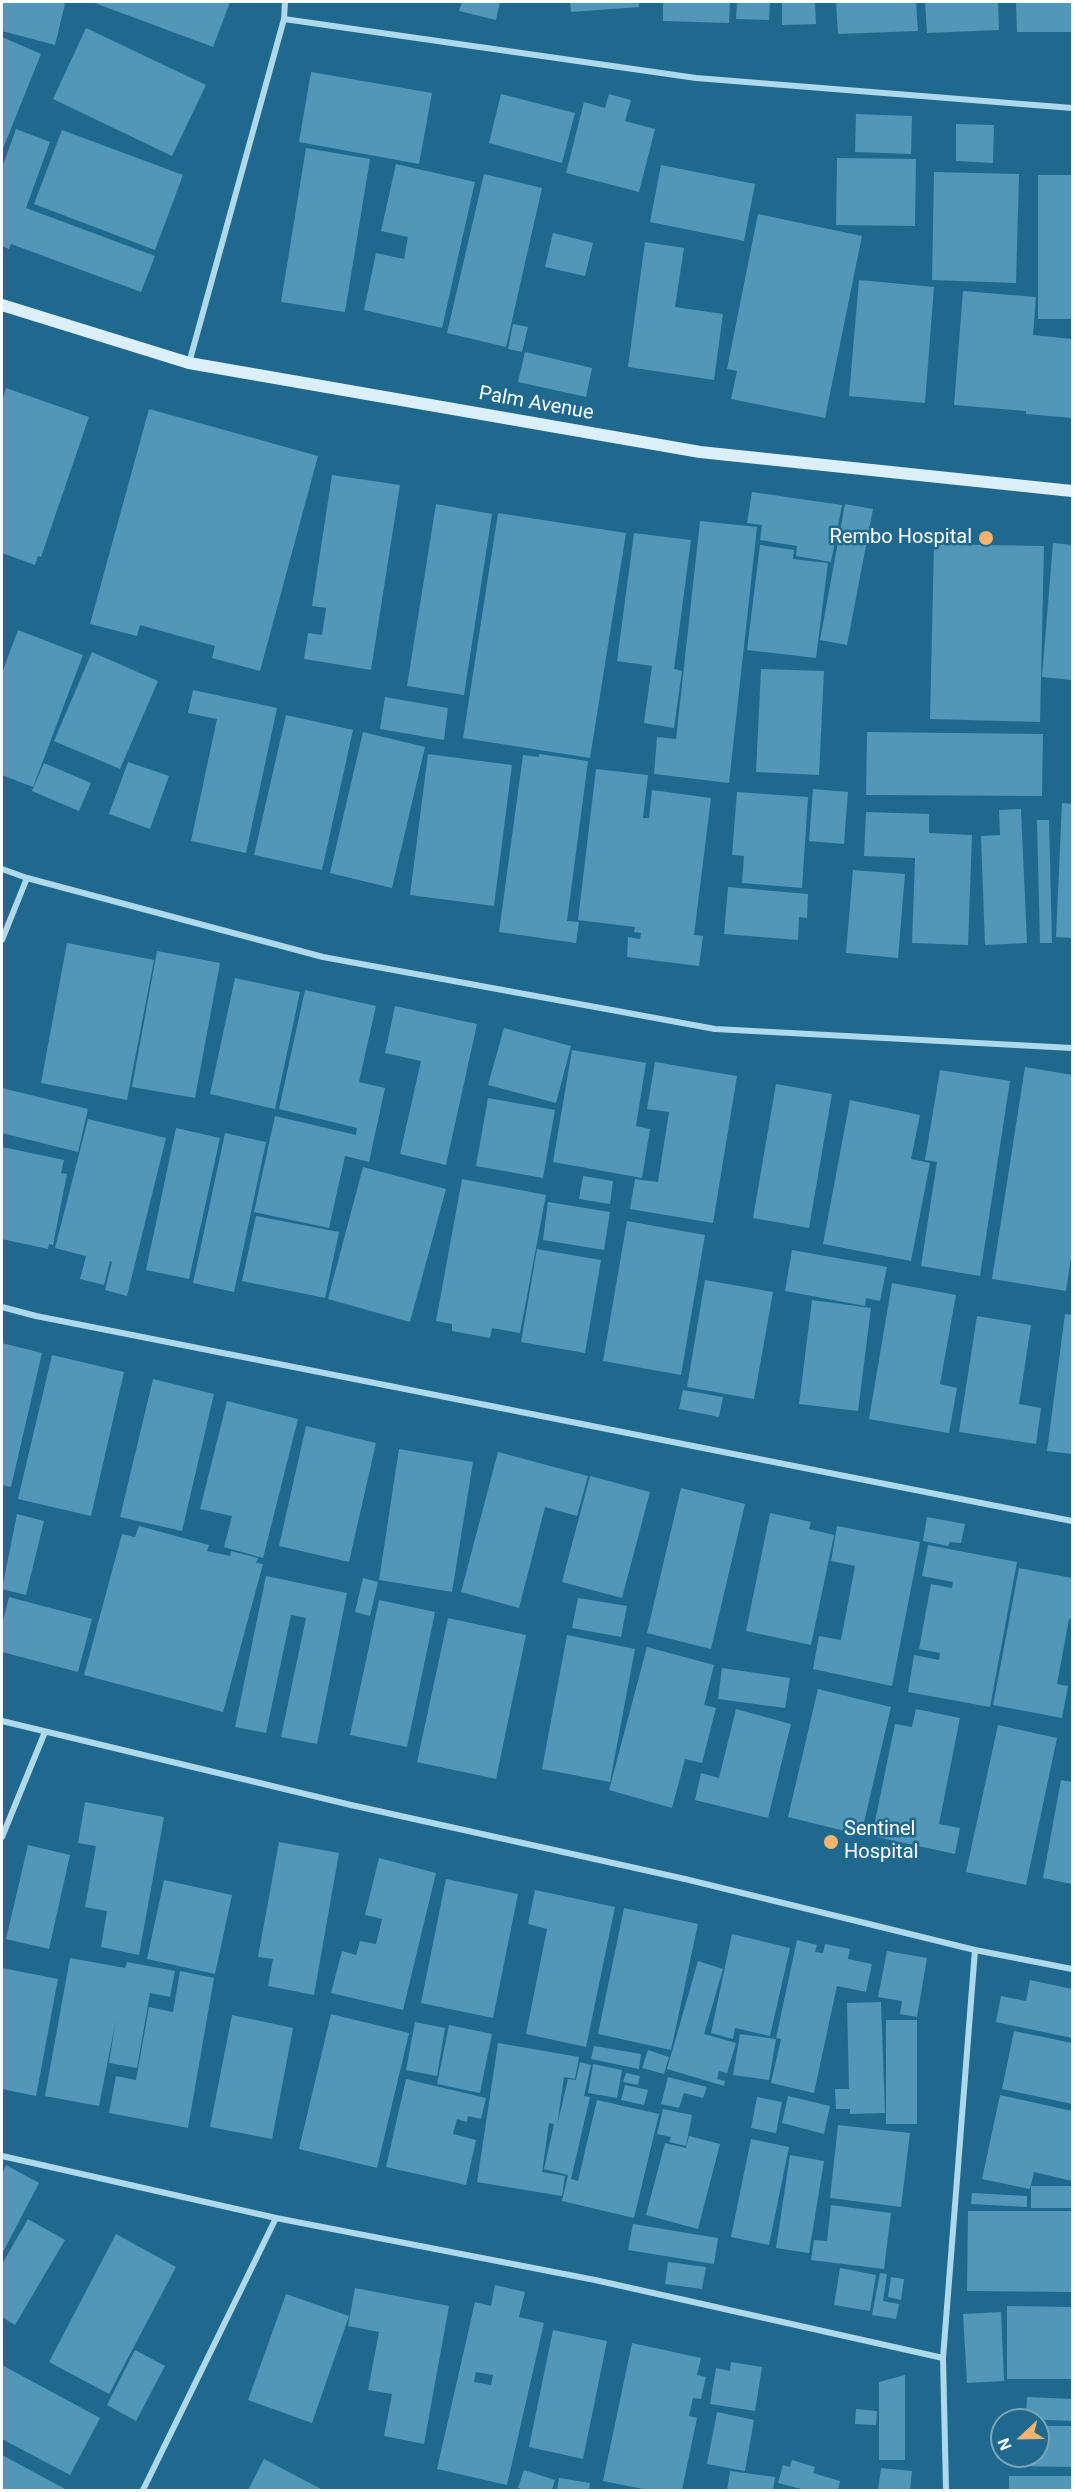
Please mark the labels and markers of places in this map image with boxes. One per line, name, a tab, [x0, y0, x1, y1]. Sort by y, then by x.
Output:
place label: Rembo Hospital	[830, 526, 972, 550]
marker: Rembo Hospital	[977, 529, 995, 547]
place label: Sentinel Hospital	[844, 1818, 918, 1865]
marker: Sentinel Hospital	[822, 1833, 840, 1851]

